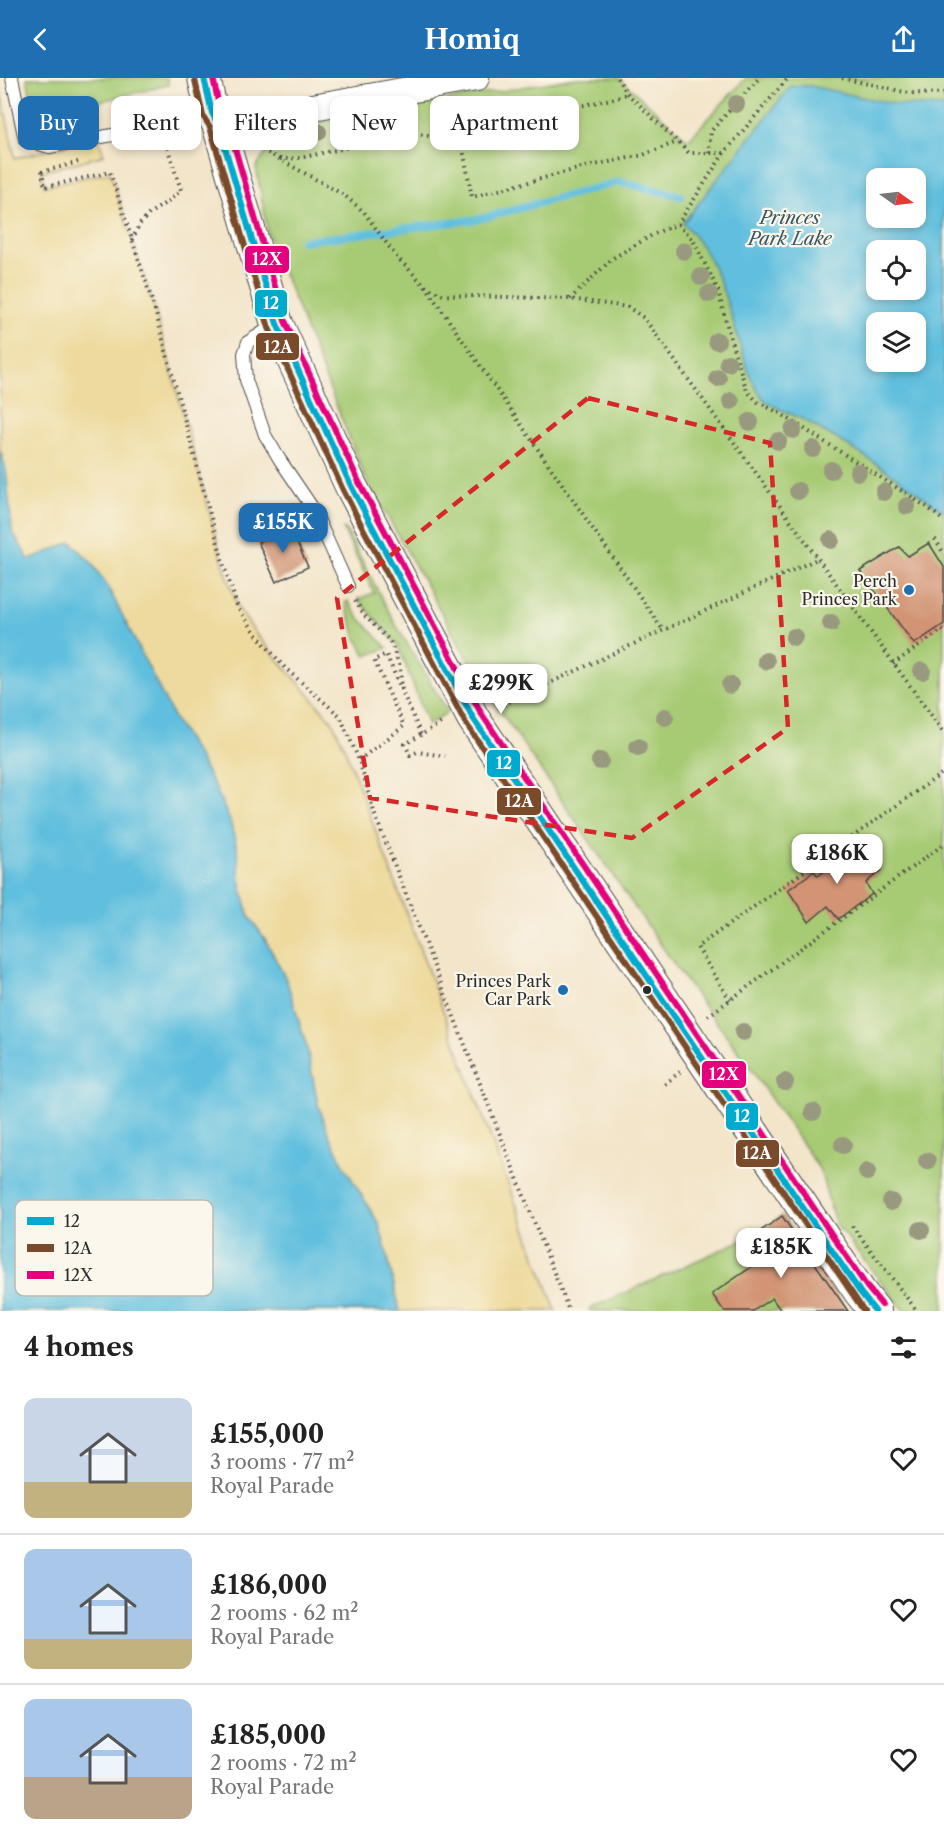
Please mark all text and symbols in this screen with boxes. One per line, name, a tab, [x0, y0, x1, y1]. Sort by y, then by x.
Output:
icon: back	[24, 23, 57, 56]
text: Homiq	[424, 23, 520, 56]
icon: share	[887, 23, 920, 56]
chip: Buy	[18, 96, 99, 150]
chip: Rent	[111, 96, 201, 150]
chip: Filters	[213, 96, 318, 150]
chip: New	[330, 96, 418, 150]
chip: Apartment	[430, 96, 579, 150]
north arrow	[866, 168, 926, 228]
map controls	[866, 168, 926, 372]
water label: Princes Park Lake	[746, 207, 833, 250]
button: locate	[866, 240, 926, 300]
line badge: 12X	[244, 245, 290, 274]
text: 12X	[252, 249, 283, 269]
line badge: 12	[254, 289, 288, 318]
text: 12	[263, 293, 279, 313]
button: layers	[866, 312, 926, 372]
line badge: 12A	[255, 332, 300, 361]
text: 12A	[263, 337, 293, 357]
pin: £155K	[241, 503, 325, 554]
text: £155K	[253, 510, 313, 534]
place label: Perch Princes Park	[801, 571, 898, 609]
marker: Perch Princes Park	[902, 583, 916, 597]
pin: £299K	[459, 664, 543, 715]
text: £299K	[468, 671, 534, 695]
line badge: 12	[486, 749, 521, 778]
text: 12	[496, 753, 512, 773]
line badge: 12A	[496, 787, 542, 816]
text: 12A	[504, 791, 534, 811]
pin: £186K	[795, 834, 879, 885]
text: £186K	[806, 841, 868, 865]
place label: Princes Park Car Park	[455, 971, 552, 1009]
marker: Princes Park Car Park	[556, 983, 570, 997]
unlabelled marker	[641, 984, 653, 996]
line badge: 12X	[701, 1060, 747, 1089]
text: 12X	[709, 1064, 740, 1084]
line badge: 12	[725, 1102, 759, 1131]
text: 12	[734, 1106, 750, 1126]
line badge: 12A	[735, 1139, 780, 1168]
text: 12A	[742, 1143, 772, 1163]
legend	[15, 1200, 213, 1296]
text: 12	[64, 1211, 80, 1231]
pin: £185K	[739, 1228, 823, 1279]
text: £185K	[750, 1235, 812, 1259]
text: 12A	[64, 1238, 93, 1258]
text: 12X	[64, 1265, 93, 1285]
text: 4 homes	[24, 1331, 134, 1363]
icon: filters	[887, 1331, 920, 1364]
text: £155,000	[210, 1418, 324, 1450]
icon: home	[72, 1422, 144, 1494]
icon: heart	[887, 1442, 920, 1475]
text: 3 rooms · 77 m²	[210, 1450, 354, 1474]
text: Royal Parade	[210, 1474, 334, 1498]
text: £186,000	[210, 1569, 327, 1601]
icon: home	[72, 1573, 144, 1645]
icon: heart	[887, 1593, 920, 1626]
text: 2 rooms · 62 m²	[210, 1601, 358, 1625]
text: Royal Parade	[210, 1625, 334, 1649]
text: £185,000	[210, 1719, 326, 1751]
icon: home	[72, 1723, 144, 1795]
icon: heart	[887, 1743, 920, 1776]
text: 2 rooms · 72 m²	[210, 1751, 357, 1775]
text: Royal Parade	[210, 1775, 334, 1799]

